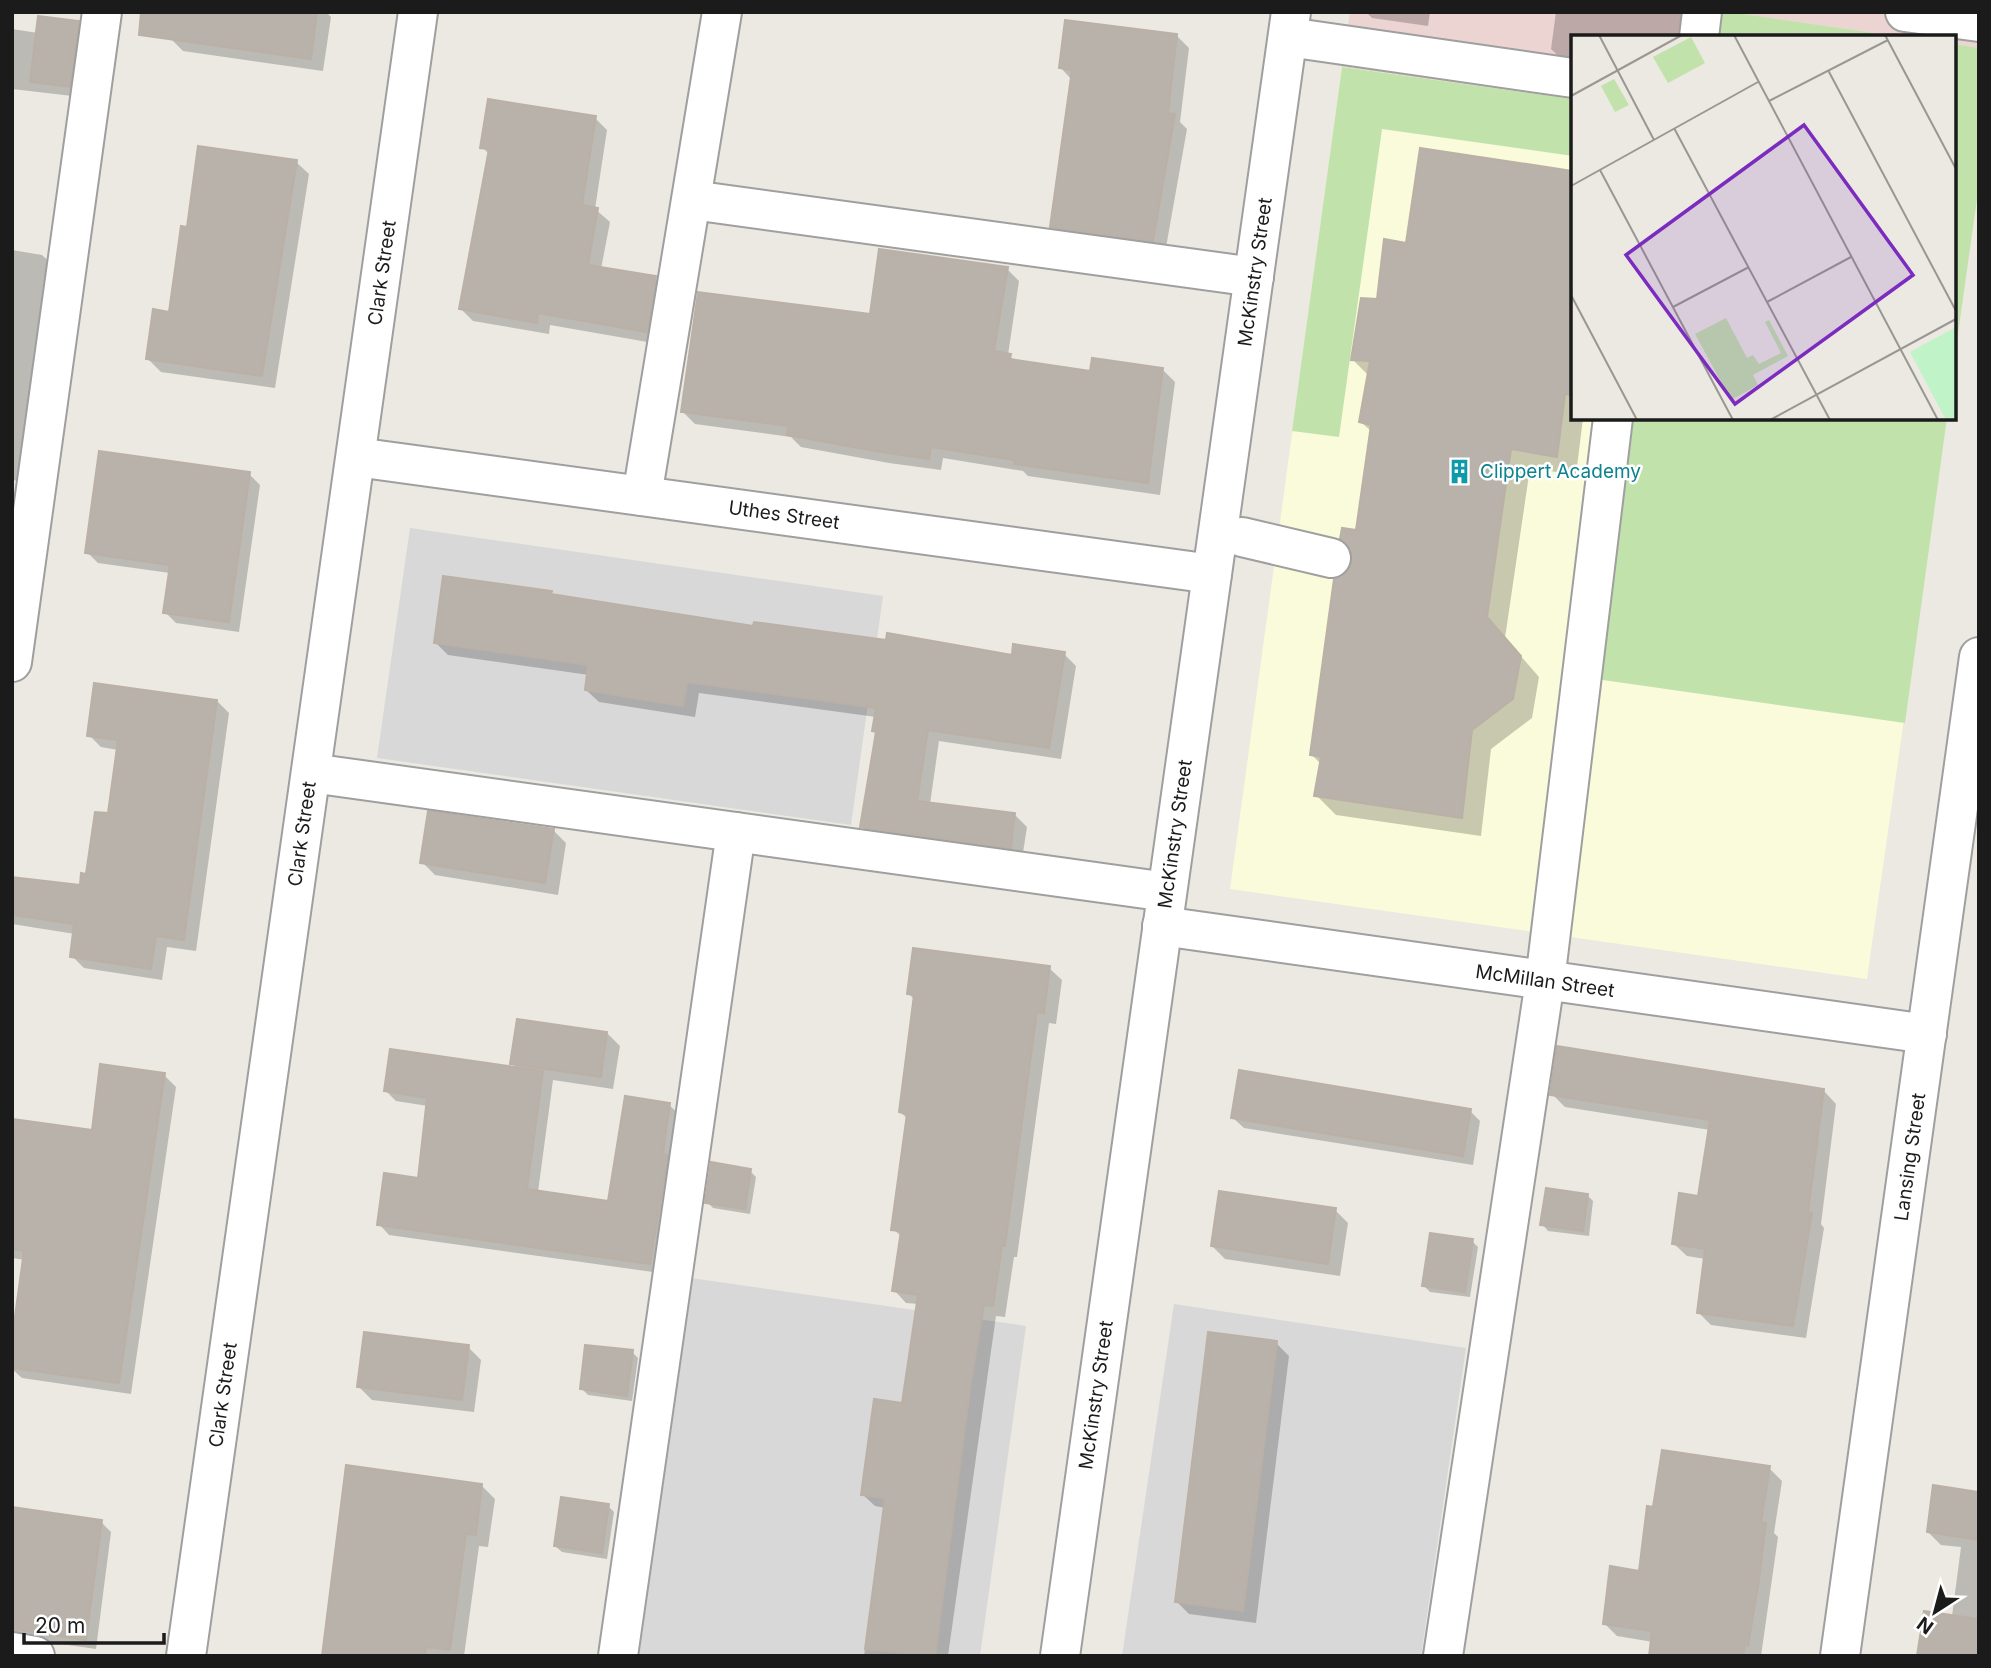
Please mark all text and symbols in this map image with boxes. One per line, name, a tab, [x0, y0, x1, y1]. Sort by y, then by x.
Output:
inset map	[1571, 35, 1956, 420]
street label: McKinstry Street	[1233, 196, 1277, 348]
street label: Clark Street	[363, 219, 401, 327]
building icon: Clippert Academy	[1446, 457, 1474, 485]
place label: Clippert Academy	[1480, 460, 1641, 483]
street label: Uthes Street	[727, 496, 841, 534]
street label: McKinstry Street	[1153, 758, 1197, 910]
street label: Clark Street	[283, 780, 321, 888]
street label: McMillan Street	[1474, 960, 1616, 1002]
street label: Lansing Street	[1890, 1091, 1930, 1223]
street label: McKinstry Street	[1074, 1319, 1118, 1471]
street label: Clark Street	[204, 1341, 242, 1449]
north arrow	[1900, 1577, 1970, 1647]
scale bar	[24, 1602, 164, 1646]
text: N	[1913, 1612, 1938, 1639]
text: 20 m	[35, 1613, 85, 1638]

